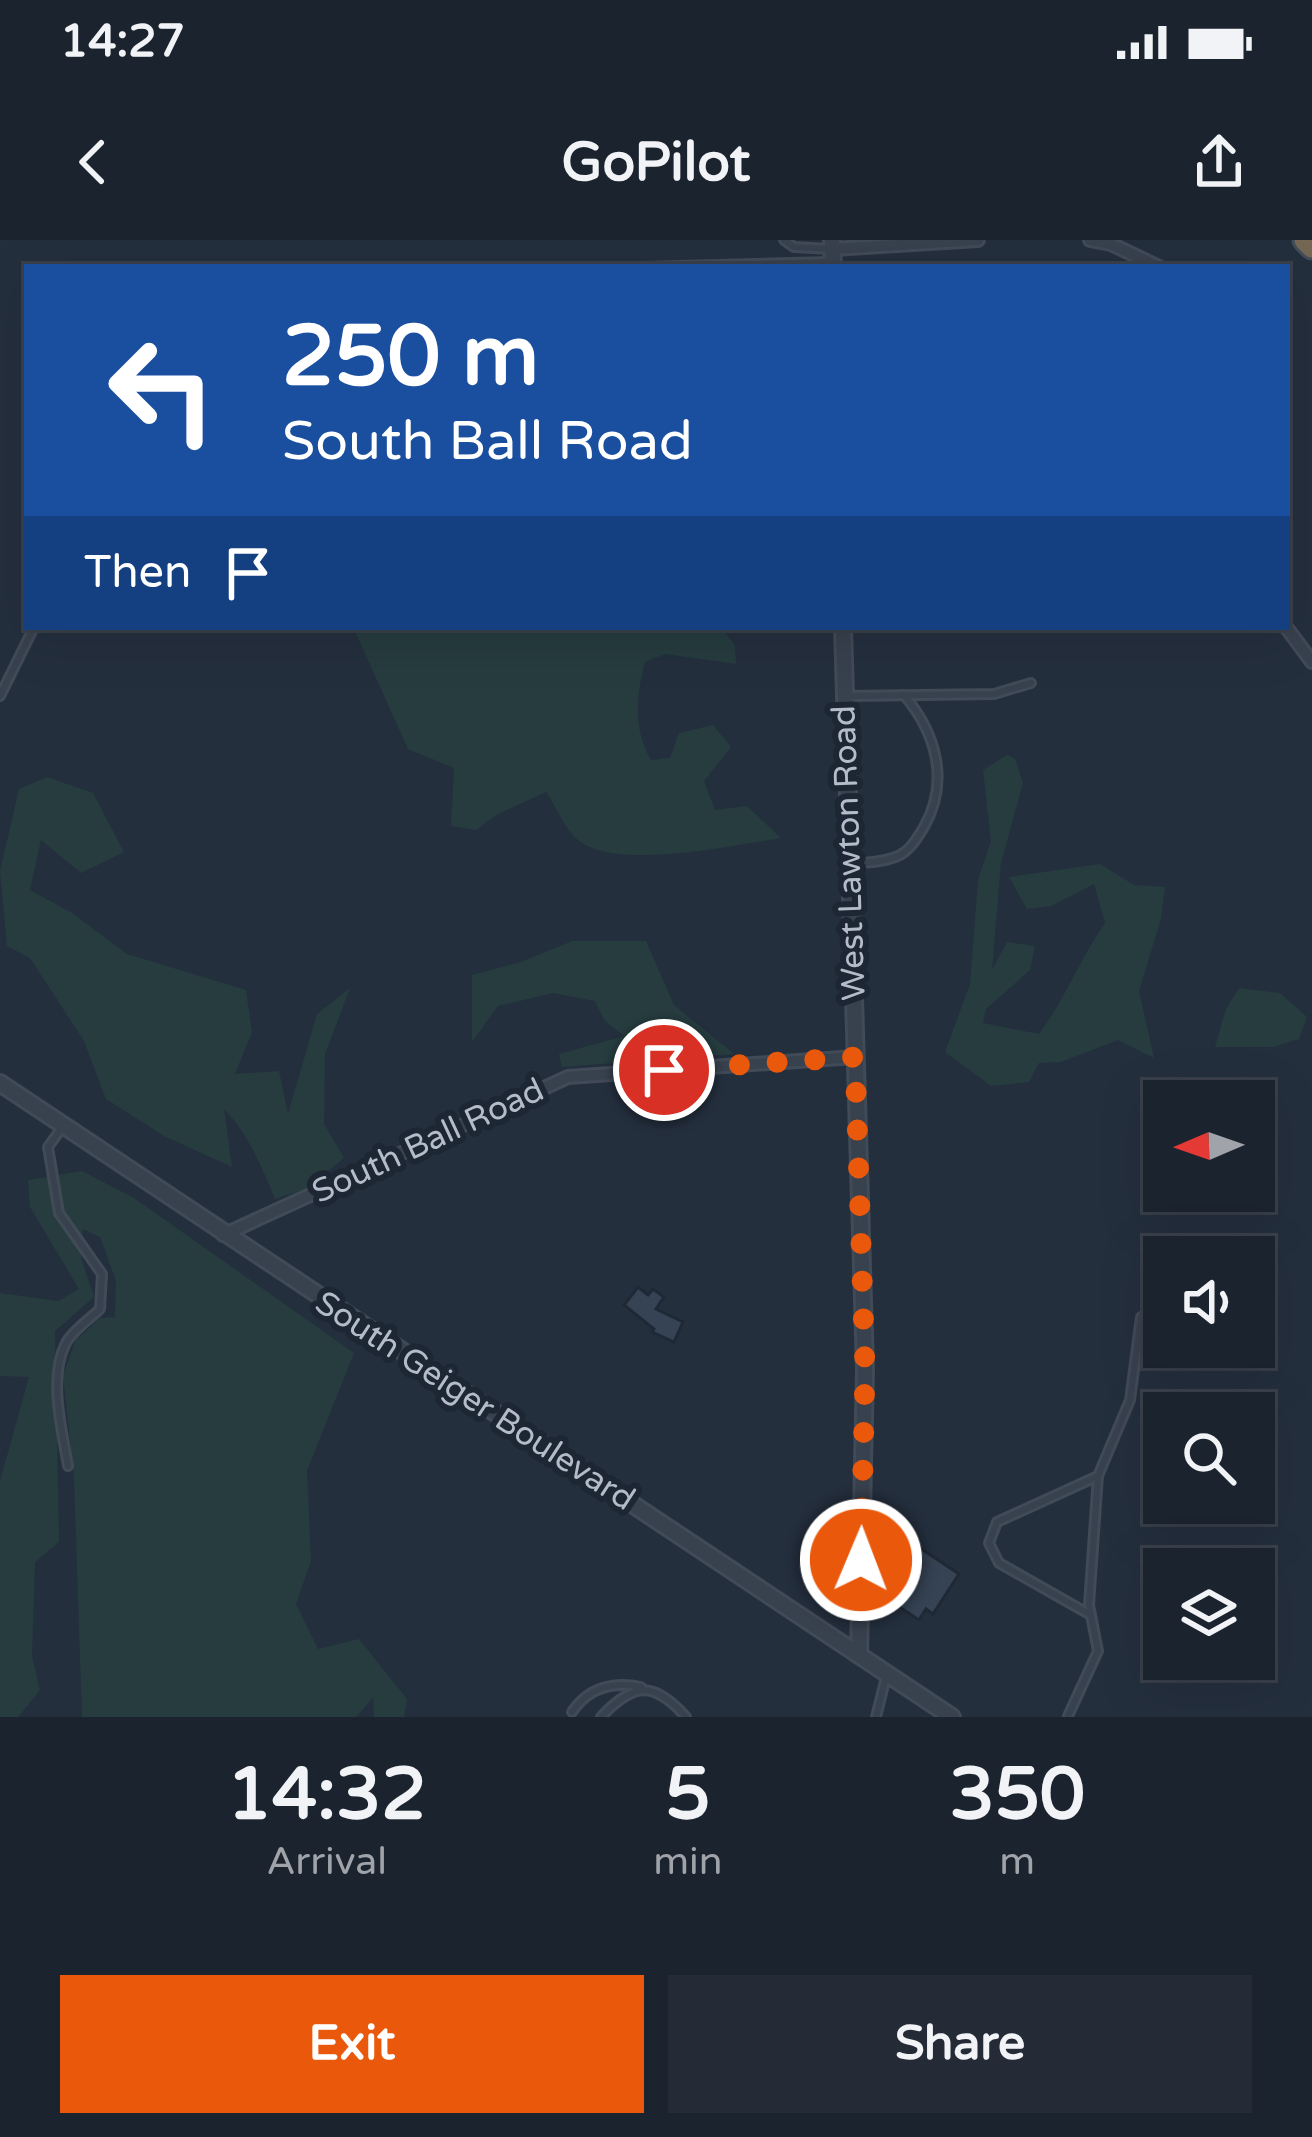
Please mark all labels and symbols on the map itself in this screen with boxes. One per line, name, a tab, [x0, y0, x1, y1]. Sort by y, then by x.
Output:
street label: West Lawton Road	[824, 705, 874, 1001]
pin	[613, 1019, 715, 1121]
street label: South Ball Road	[306, 1070, 550, 1212]
north arrow	[1143, 1080, 1275, 1212]
street label: South Geiger Boulevard	[308, 1283, 642, 1519]
position arrow	[798, 1497, 924, 1623]

